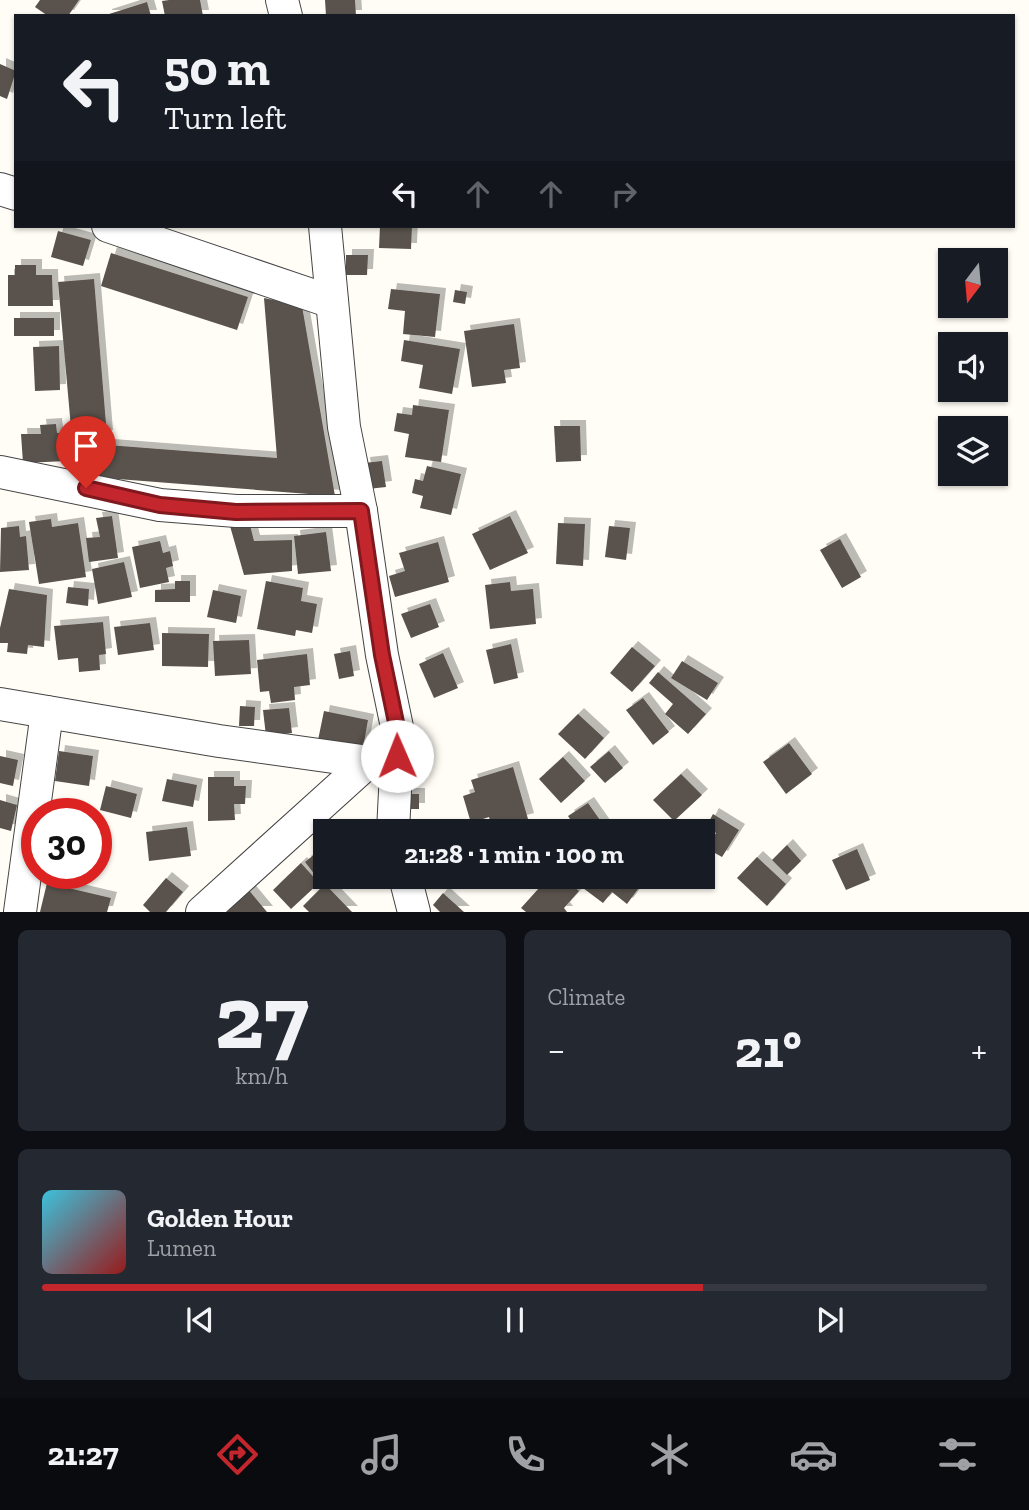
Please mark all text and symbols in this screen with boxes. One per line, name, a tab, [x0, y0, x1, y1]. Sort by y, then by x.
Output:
text: 50 m	[164, 39, 270, 98]
icon: left	[49, 42, 140, 133]
text: Turn left	[164, 99, 286, 137]
icon: left	[386, 175, 424, 213]
icon: ahead	[459, 175, 497, 213]
icon: ahead	[532, 175, 570, 213]
icon: right	[605, 175, 643, 213]
north arrow	[938, 248, 1008, 318]
map controls	[938, 248, 1008, 486]
button: sound	[938, 332, 1008, 402]
pin	[56, 416, 116, 488]
button: layers	[938, 416, 1008, 486]
icon: arrive	[67, 427, 105, 465]
position arrow	[360, 719, 434, 793]
speed limit sign: 30	[21, 798, 112, 889]
text: 21:28 · 1 min · 100 m	[404, 838, 624, 870]
text: 27	[215, 962, 309, 1071]
text: Climate	[548, 983, 625, 1011]
text: 21°	[735, 1018, 802, 1080]
text: −	[548, 1027, 565, 1073]
text: +	[971, 1027, 987, 1073]
text: km/h	[236, 1062, 288, 1090]
text: Golden Hour	[147, 1202, 293, 1234]
text: Lumen	[147, 1234, 216, 1262]
icon: previous	[181, 1301, 219, 1339]
icon: pause	[496, 1301, 534, 1339]
icon: next	[811, 1301, 849, 1339]
icon: directions	[213, 1430, 262, 1479]
icon: music	[357, 1430, 406, 1479]
icon: phone	[501, 1430, 550, 1479]
icon: climate	[645, 1430, 694, 1479]
icon: car	[789, 1430, 838, 1479]
icon: filters	[933, 1430, 982, 1479]
text: 21:27	[47, 1435, 119, 1473]

